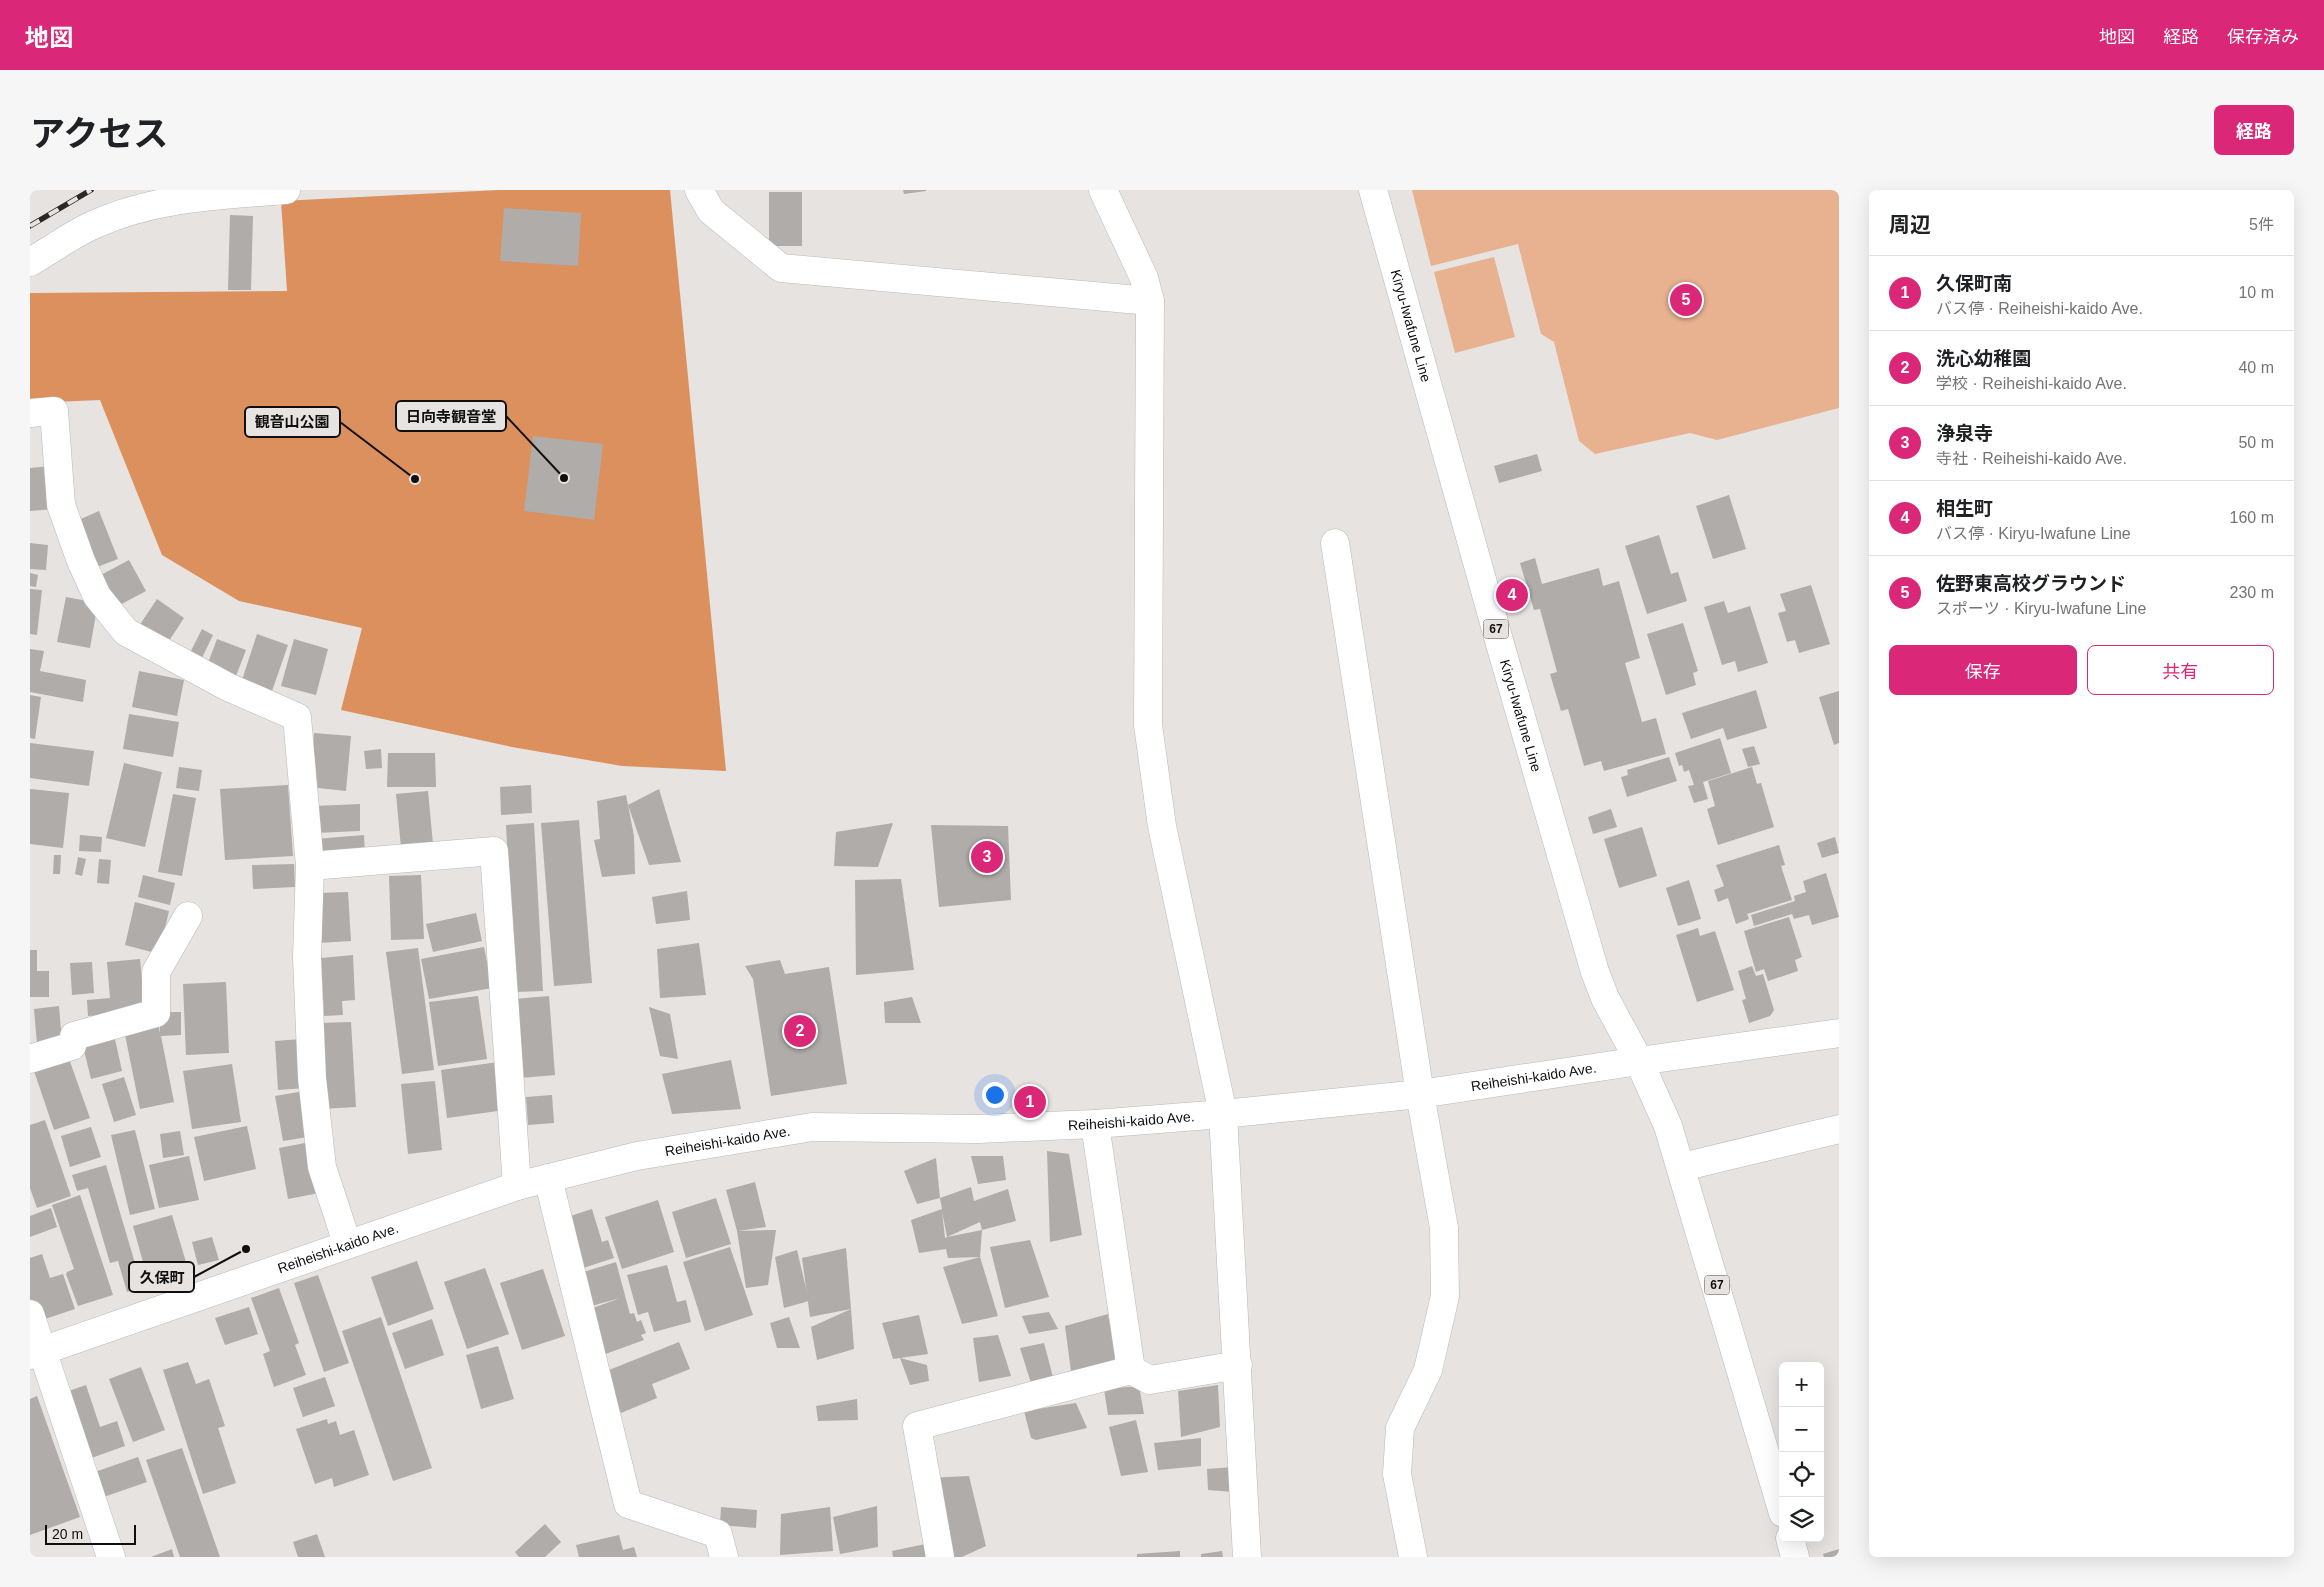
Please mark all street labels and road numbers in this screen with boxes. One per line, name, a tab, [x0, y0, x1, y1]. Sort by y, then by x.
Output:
street label: Kiryu-Iwafune Line	[1388, 268, 1434, 384]
road number: 67	[1484, 619, 1508, 638]
street label: Kiryu-Iwafune Line	[1497, 658, 1545, 774]
street label: Reiheishi-kaido Ave.	[1470, 1060, 1598, 1094]
street label: Reiheishi-kaido Ave.	[1068, 1108, 1195, 1133]
street label: Reiheishi-kaido Ave.	[664, 1123, 791, 1159]
street label: Reiheishi-kaido Ave.	[275, 1220, 400, 1276]
road number: 67	[1704, 1276, 1730, 1294]

